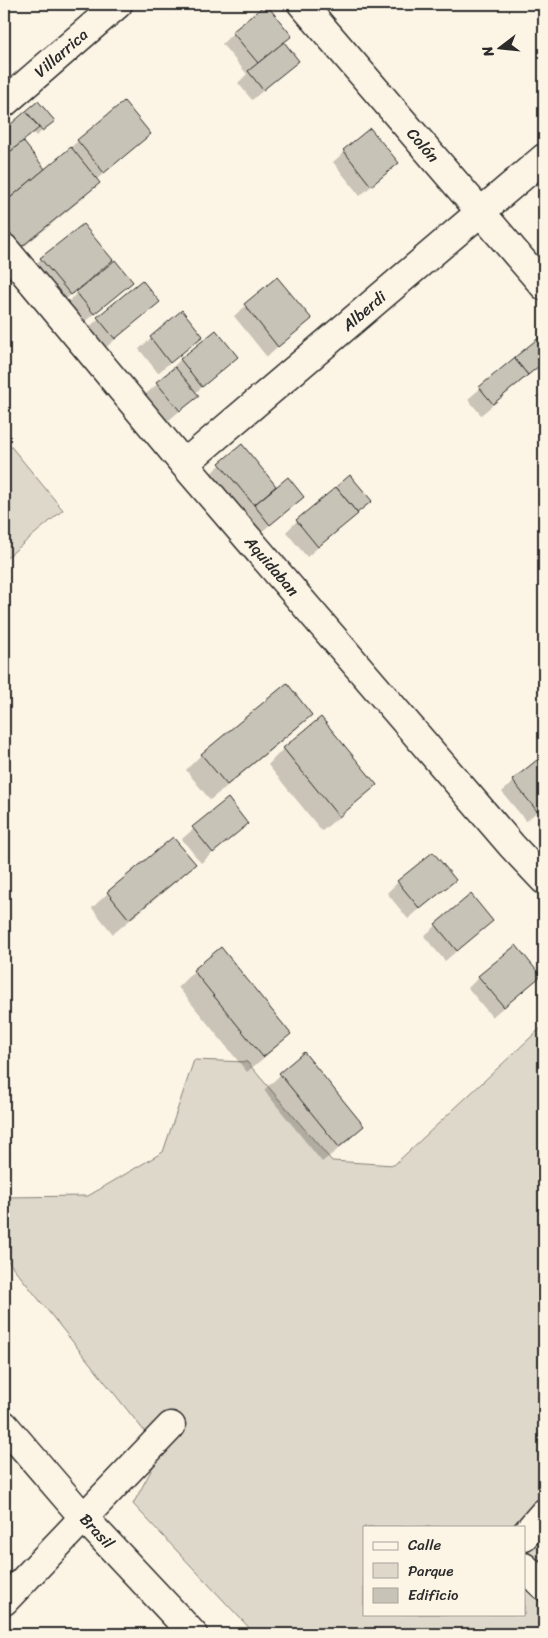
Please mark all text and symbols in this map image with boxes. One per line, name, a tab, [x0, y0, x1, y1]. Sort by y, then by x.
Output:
street label: Villarrica	[27, 21, 95, 85]
north arrow	[476, 22, 526, 72]
text: N	[475, 43, 502, 61]
street label: Colón	[399, 121, 447, 170]
street label: Alberdi	[334, 283, 393, 339]
street label: Aquidaban	[236, 528, 307, 603]
street label: Brasil	[72, 1506, 122, 1556]
legend	[363, 1526, 526, 1616]
text: Calle	[408, 1532, 441, 1558]
text: Parque	[408, 1558, 453, 1584]
text: Edificio	[408, 1582, 459, 1608]

